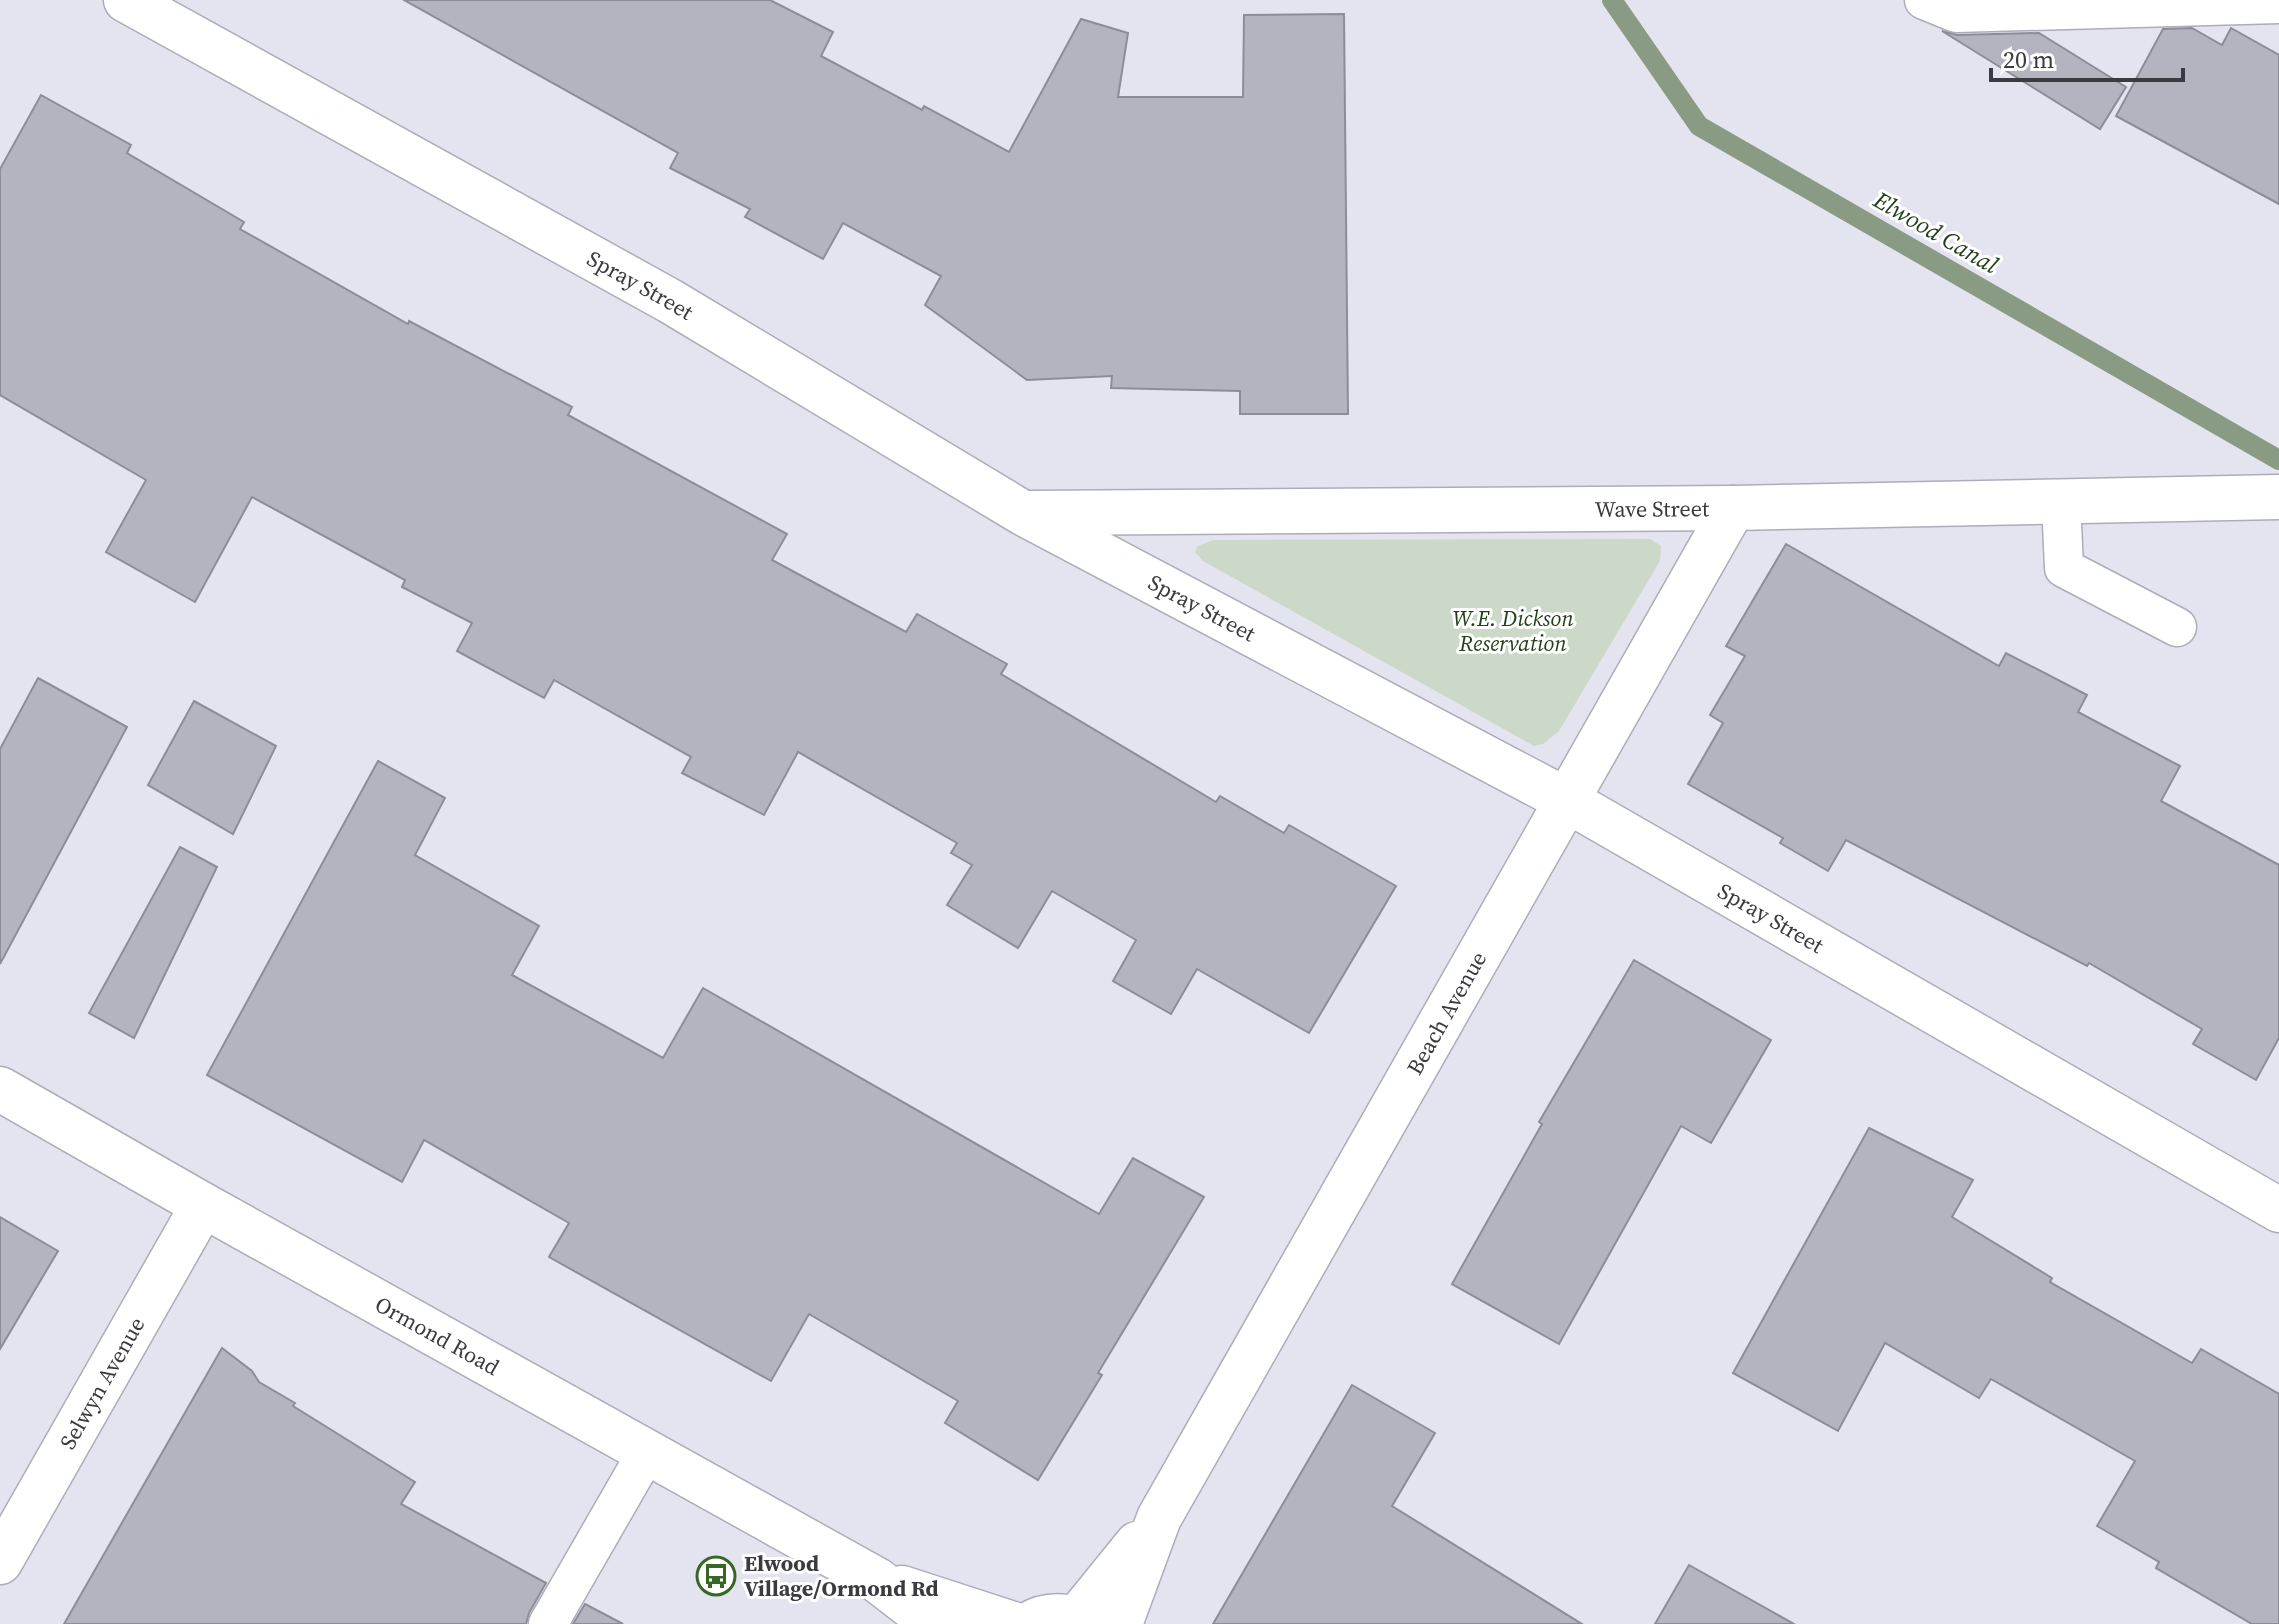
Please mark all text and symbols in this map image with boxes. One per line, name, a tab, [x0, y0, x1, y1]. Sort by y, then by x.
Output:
scale bar	[1991, 32, 2183, 82]
text: 20 m	[2003, 43, 2054, 76]
water label: Elwood Canal	[1867, 183, 2005, 281]
street label: Spray Street	[582, 243, 700, 327]
street label: Wave Street	[1595, 493, 1710, 524]
street label: Spray Street	[1143, 567, 1262, 649]
park label: W.E. Dickson Reservation	[1452, 603, 1574, 658]
street label: Spray Street	[1713, 875, 1830, 960]
street label: Beach Avenue	[1399, 946, 1493, 1080]
street label: Ormond Road	[370, 1289, 505, 1382]
street label: Selwyn Avenue	[52, 1311, 151, 1455]
place label: Elwood Village/Ormond Rd	[744, 1548, 939, 1603]
bus stop icon: Elwood Village/Ormond Rd	[695, 1555, 737, 1597]

